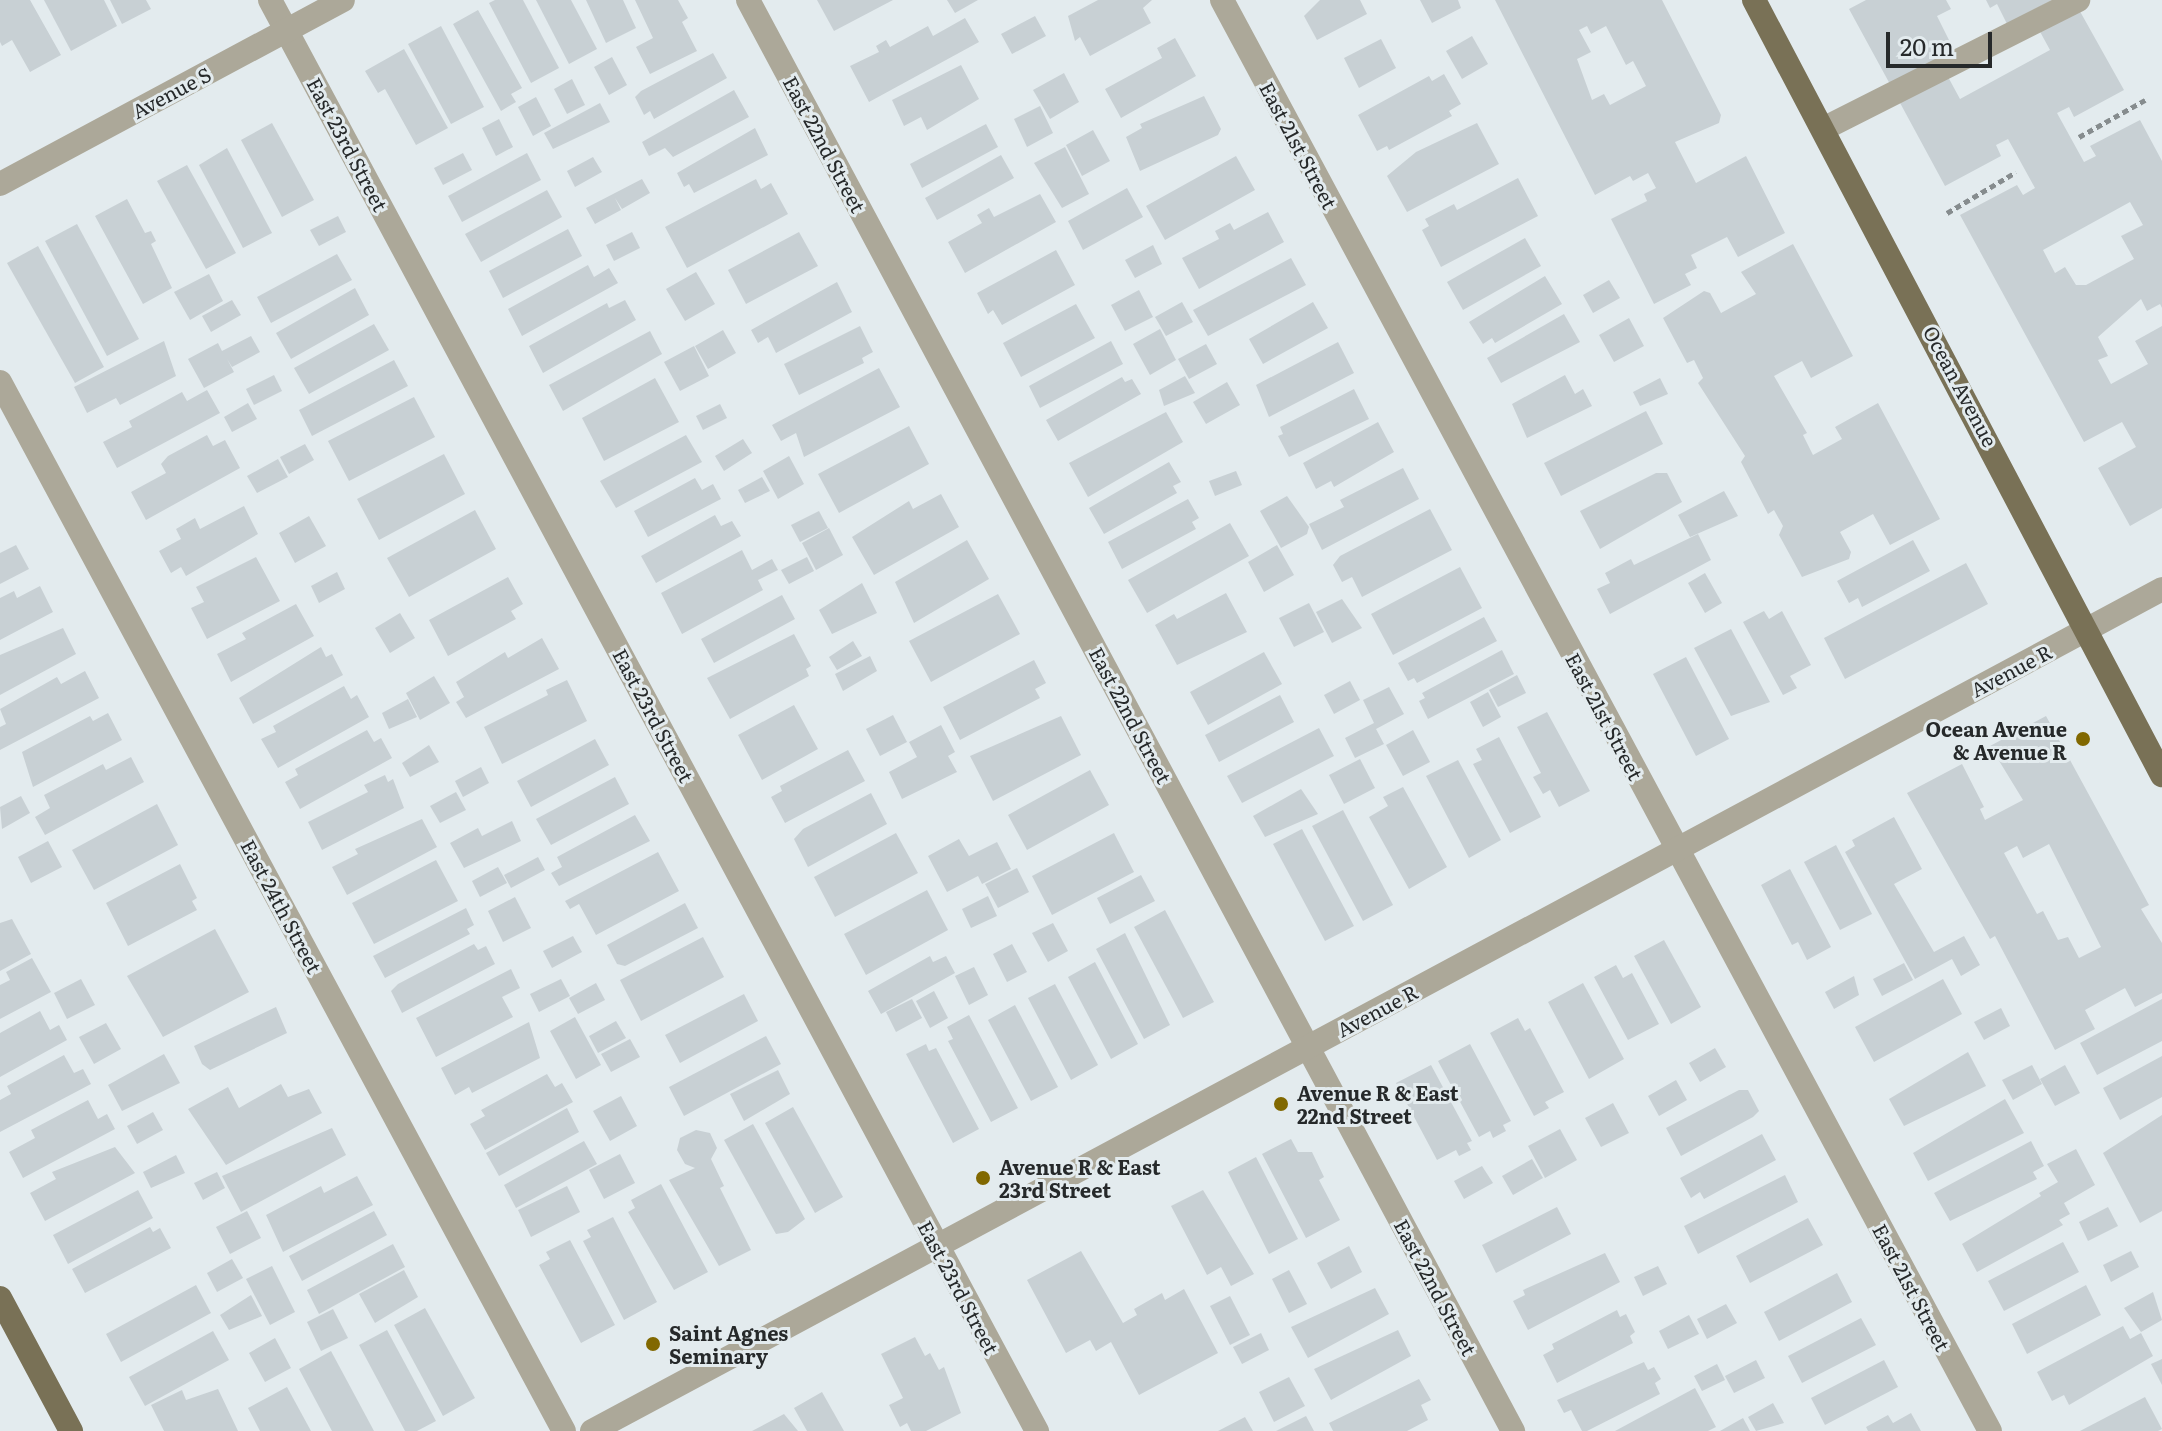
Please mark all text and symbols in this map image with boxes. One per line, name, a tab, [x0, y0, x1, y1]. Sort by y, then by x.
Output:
scale bar	[1890, 16, 1996, 66]
text: 20 m	[1900, 28, 1954, 63]
street label: Avenue S	[127, 61, 215, 123]
street label: East 22nd Street	[779, 72, 871, 216]
street label: East 23rd Street	[303, 73, 393, 215]
street label: East 21st Street	[1255, 77, 1343, 213]
street label: Ocean Avenue	[1919, 321, 2003, 451]
street label: Avenue R	[1966, 639, 2056, 701]
street label: East 22nd Street	[1085, 643, 1177, 787]
street label: East 23rd Street	[609, 644, 699, 786]
street label: East 21st Street	[1561, 648, 1649, 784]
place label: Ocean Avenue & Avenue R	[1925, 716, 2067, 763]
marker: Ocean Avenue & Avenue R	[2074, 730, 2092, 748]
street label: East 24th Street	[237, 835, 327, 977]
street label: Avenue R	[1332, 979, 1422, 1041]
place label: Avenue R & East 22nd Street	[1297, 1080, 1459, 1127]
marker: Avenue R & East 22nd Street	[1272, 1095, 1290, 1113]
place label: Avenue R & East 23rd Street	[999, 1154, 1161, 1201]
marker: Avenue R & East 23rd Street	[974, 1169, 992, 1187]
street label: East 22nd Street	[1390, 1215, 1482, 1359]
street label: East 23rd Street	[914, 1216, 1004, 1358]
street label: East 21st Street	[1868, 1219, 1956, 1355]
place label: Saint Agnes Seminary	[669, 1320, 788, 1367]
marker: Saint Agnes Seminary	[644, 1335, 662, 1353]

